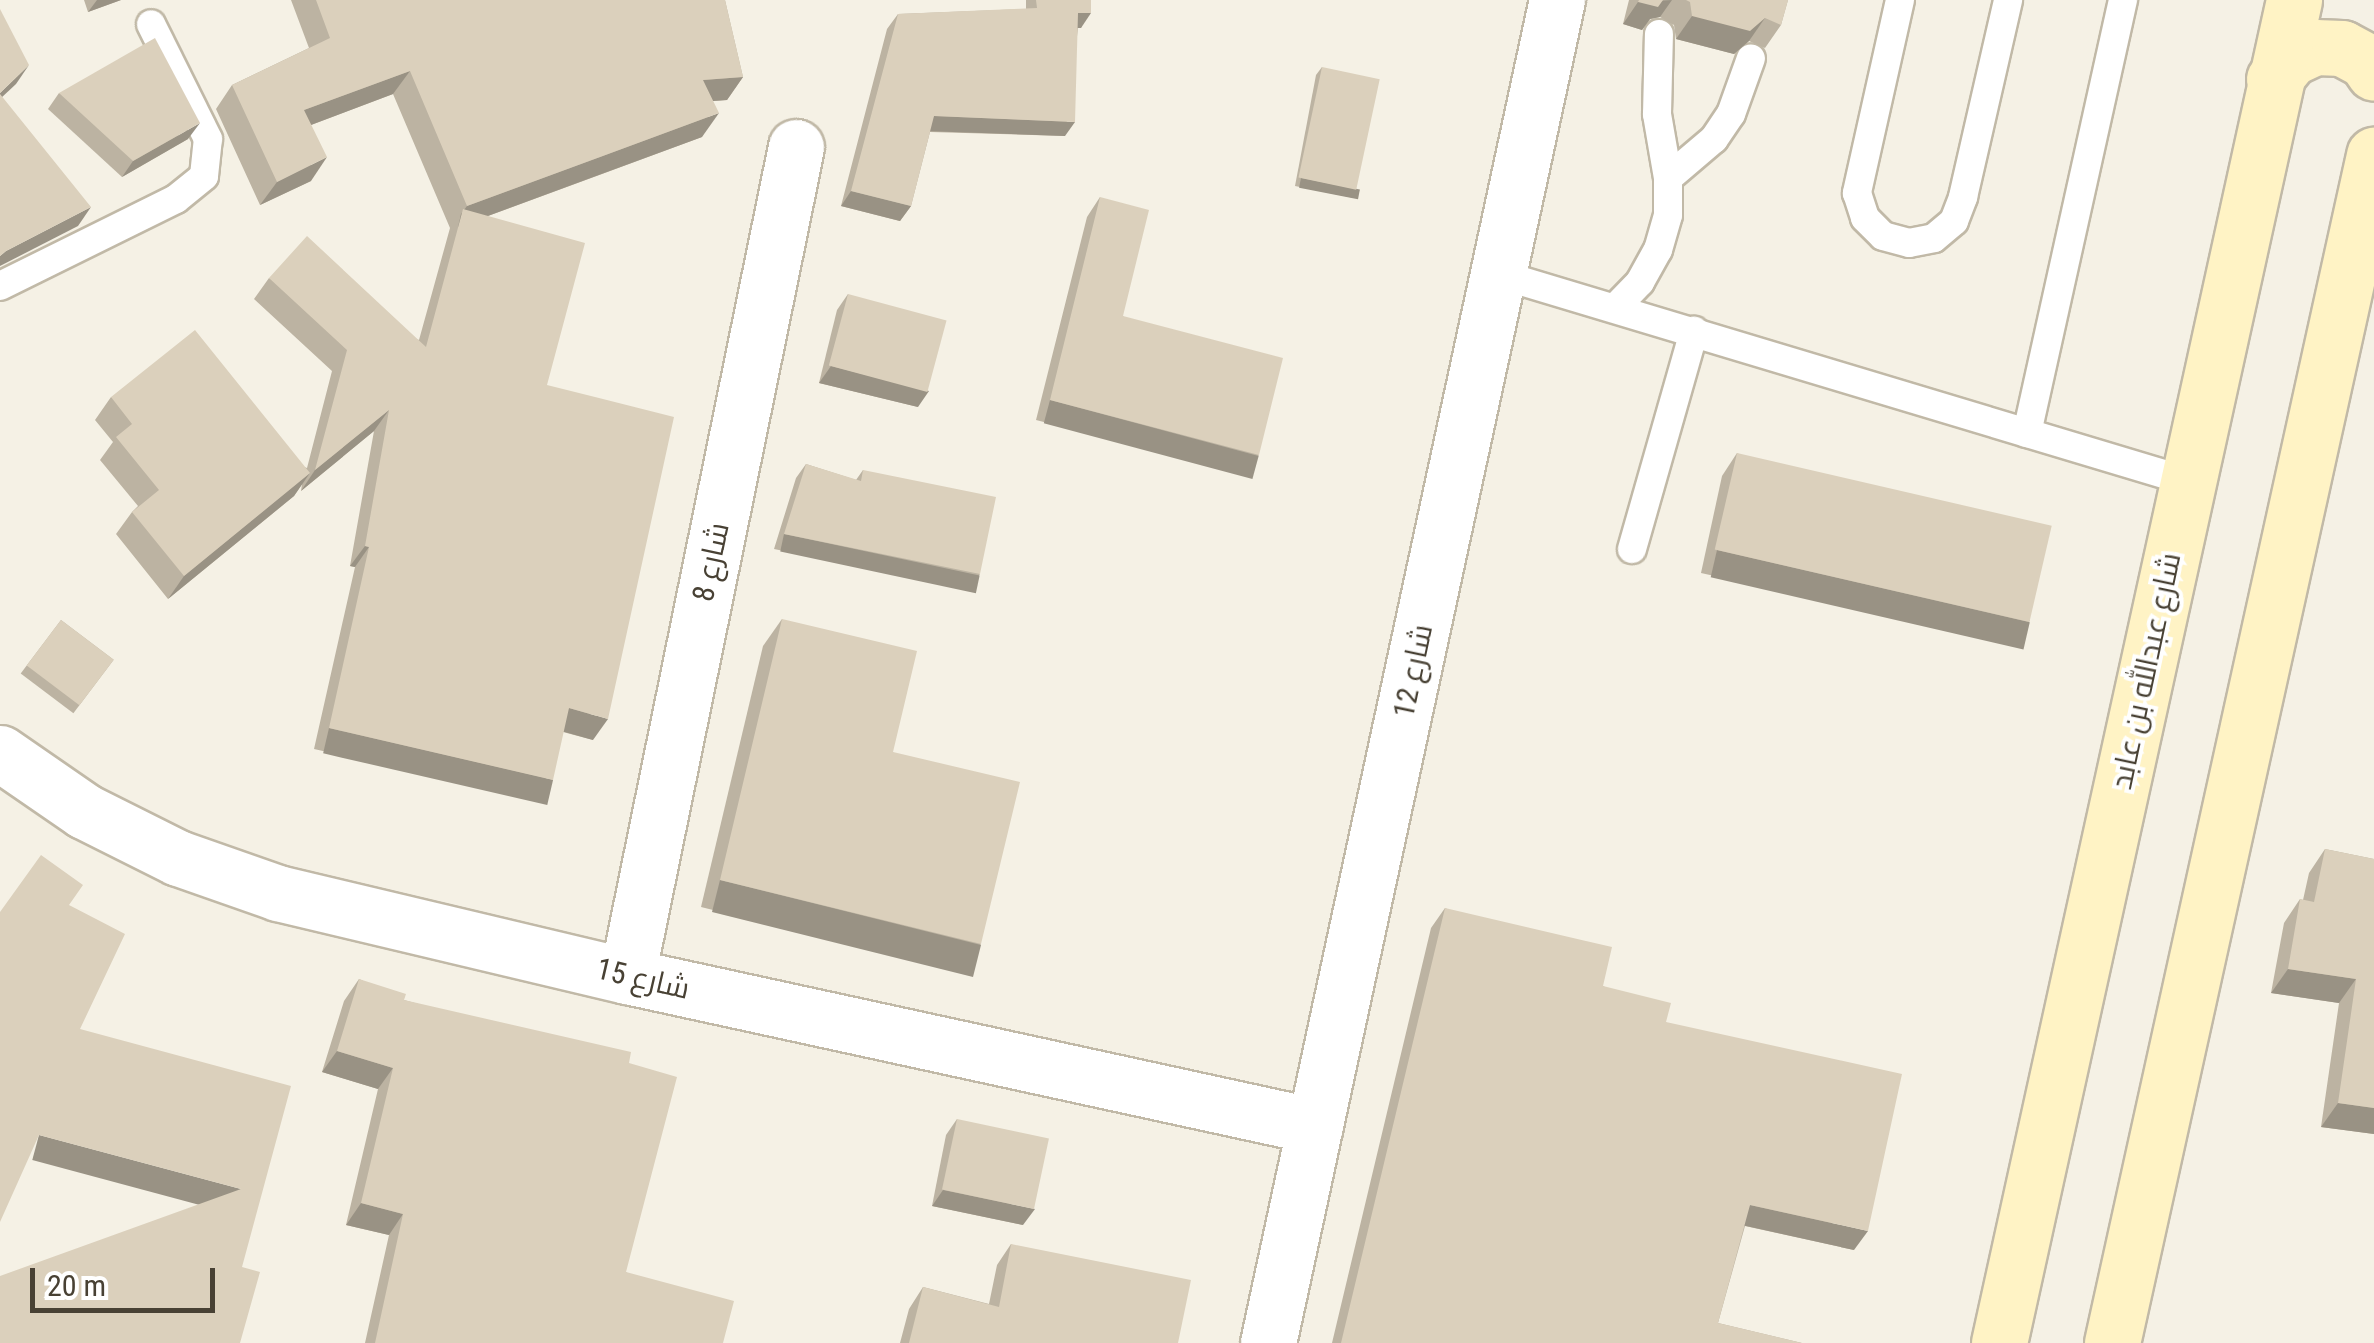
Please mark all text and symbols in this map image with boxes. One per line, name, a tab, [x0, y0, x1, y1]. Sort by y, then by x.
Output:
street label: شارع 8	[685, 519, 737, 605]
street label: شارع عبدالله بن عابد	[2103, 550, 2189, 792]
street label: شارع 12	[1386, 621, 1440, 721]
street label: شارع 15	[593, 951, 693, 1007]
scale bar	[35, 1248, 220, 1310]
text: 20 m	[47, 1268, 106, 1303]

